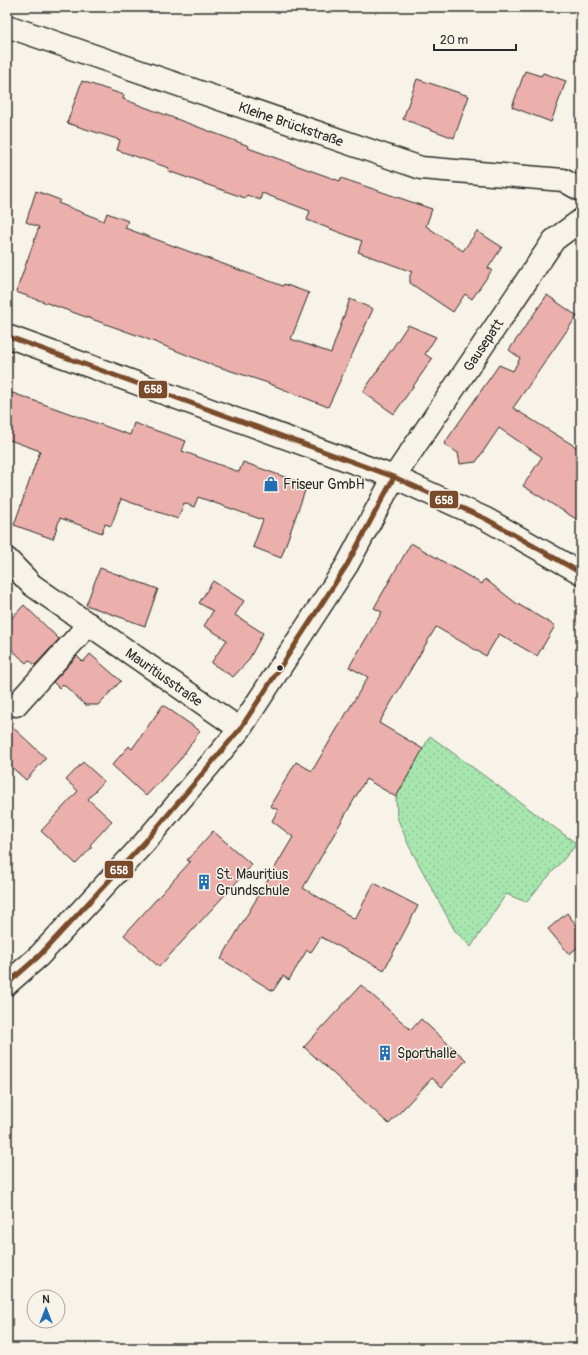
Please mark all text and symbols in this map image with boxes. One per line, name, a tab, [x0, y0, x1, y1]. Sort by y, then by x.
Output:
scale bar	[434, 26, 516, 52]
text: 20 m	[440, 33, 469, 48]
street label: Kleine Brückstraße	[236, 99, 346, 150]
street label: Gausepatt	[460, 315, 507, 375]
line badge: 658	[138, 380, 168, 399]
text: 658	[144, 383, 162, 396]
shop icon: Friseur GmbH	[262, 475, 280, 493]
place label: Friseur GmbH	[283, 476, 365, 493]
line badge: 658	[429, 490, 459, 509]
text: 658	[435, 494, 453, 507]
street label: Mauritiusstraße	[122, 645, 206, 710]
unlabelled marker	[275, 663, 285, 673]
line badge: 658	[104, 860, 134, 879]
text: 658	[110, 864, 128, 877]
place label: St. Mauritius Grundschule	[216, 866, 289, 899]
building icon: St. Mauritius Grundschule	[195, 873, 213, 891]
building icon: Sporthalle	[376, 1044, 394, 1062]
place label: Sporthalle	[397, 1045, 457, 1062]
north arrow	[26, 1289, 66, 1329]
text: N	[42, 1293, 50, 1306]

